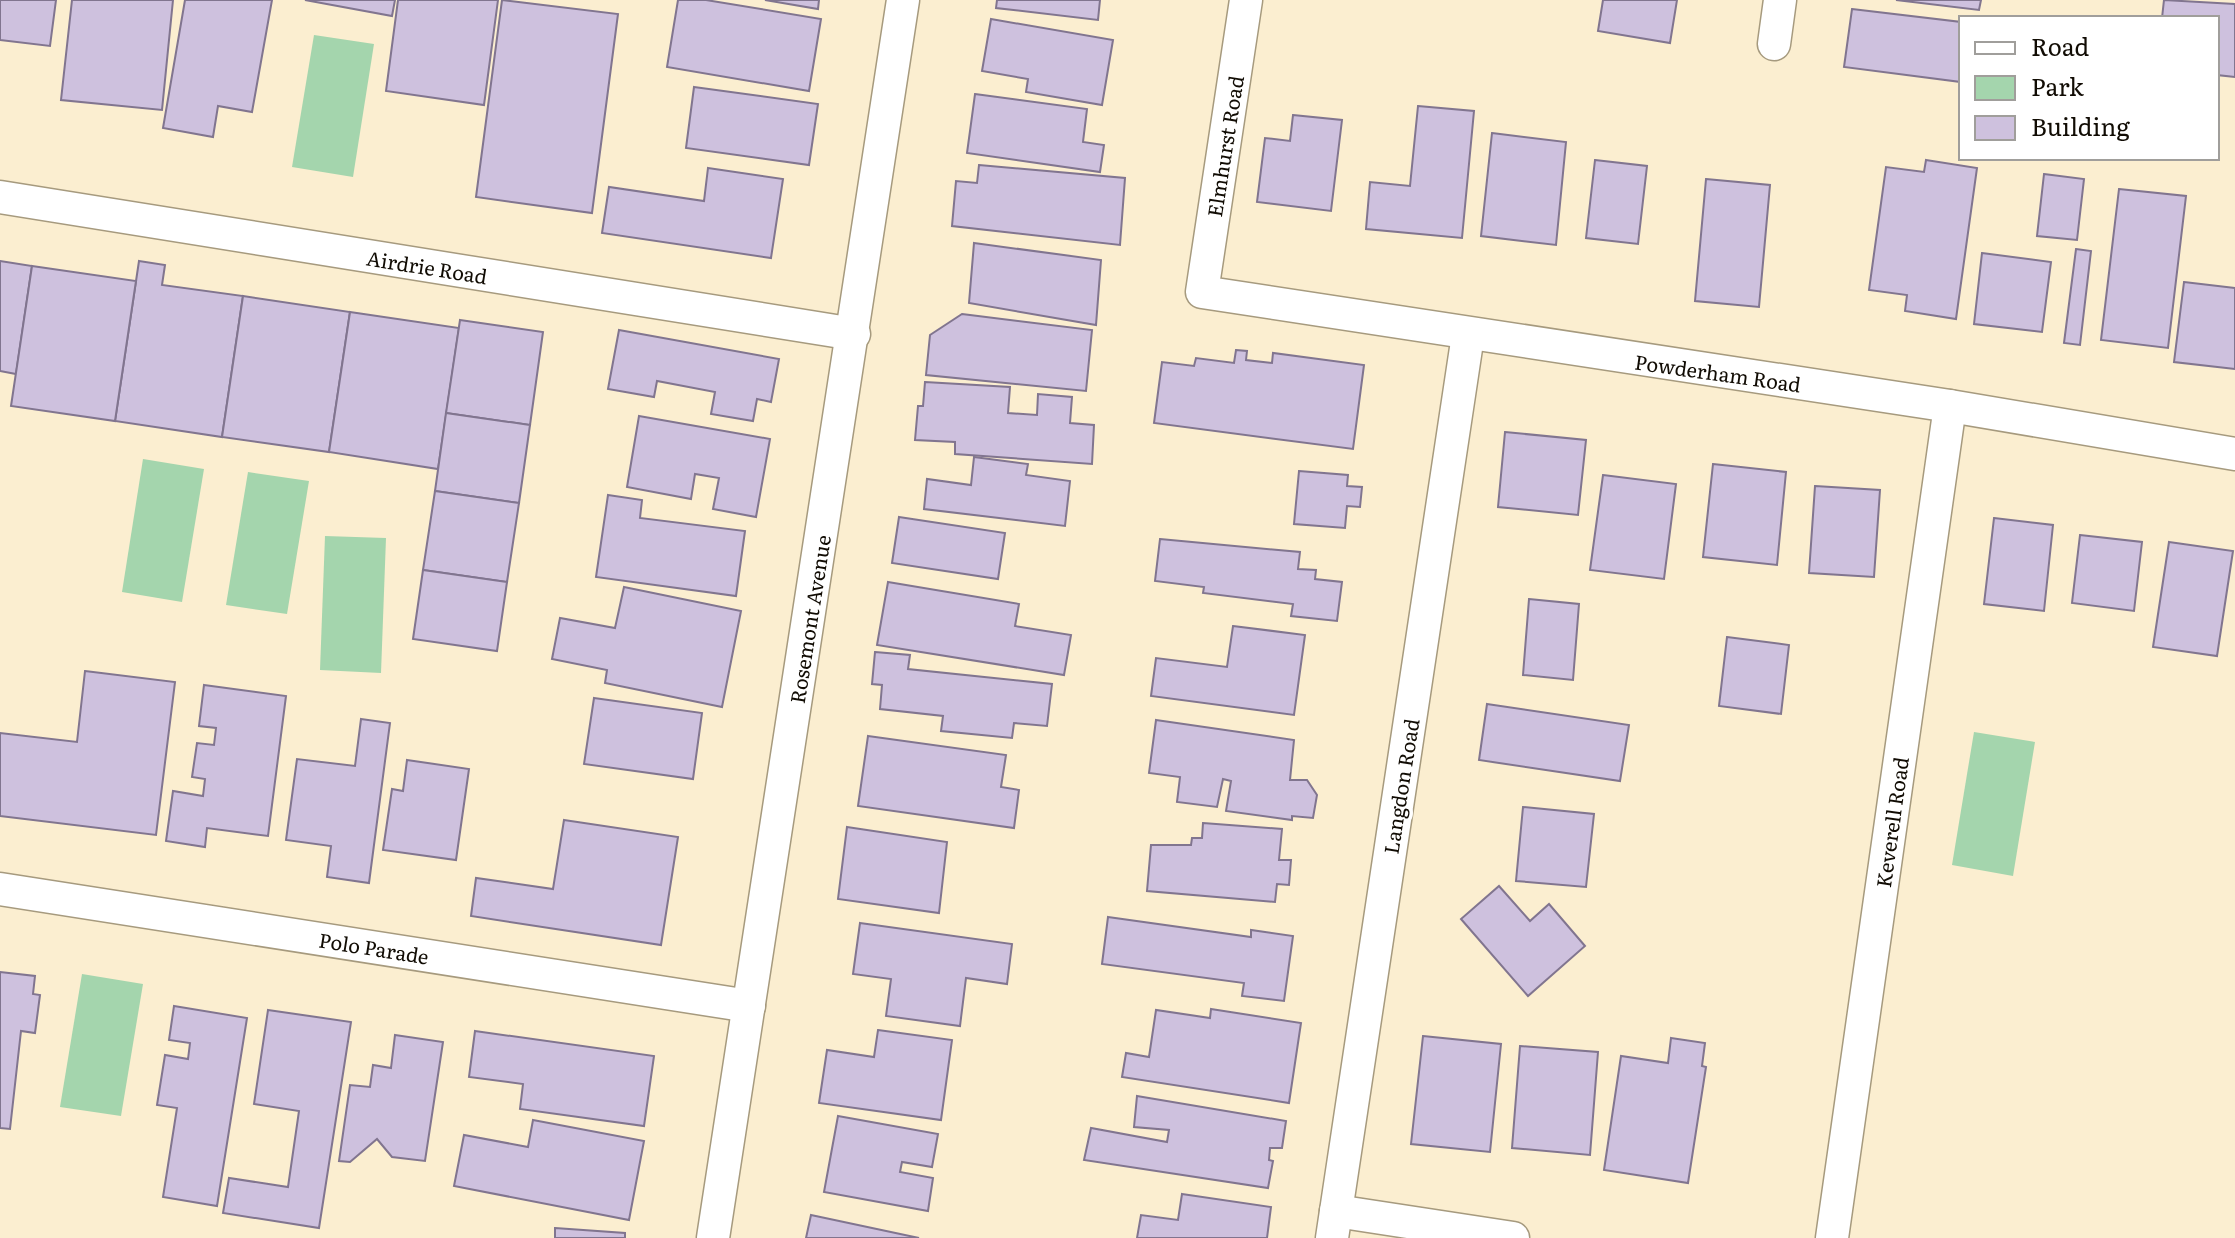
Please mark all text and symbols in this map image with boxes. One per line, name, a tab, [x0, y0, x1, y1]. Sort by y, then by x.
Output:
legend	[1959, 16, 2219, 160]
text: Road	[2031, 28, 2090, 63]
text: Park	[2031, 68, 2084, 103]
street label: Elmhurst Road	[1198, 73, 1250, 219]
text: Building	[2031, 108, 2130, 143]
street label: Airdrie Road	[365, 242, 489, 290]
street label: Powderham Road	[1633, 345, 1803, 399]
street label: Rosemont Avenue	[781, 533, 837, 705]
street label: Langdon Road	[1374, 716, 1426, 856]
street label: Keverell Road	[1867, 755, 1915, 889]
street label: Polo Parade	[317, 924, 431, 970]

